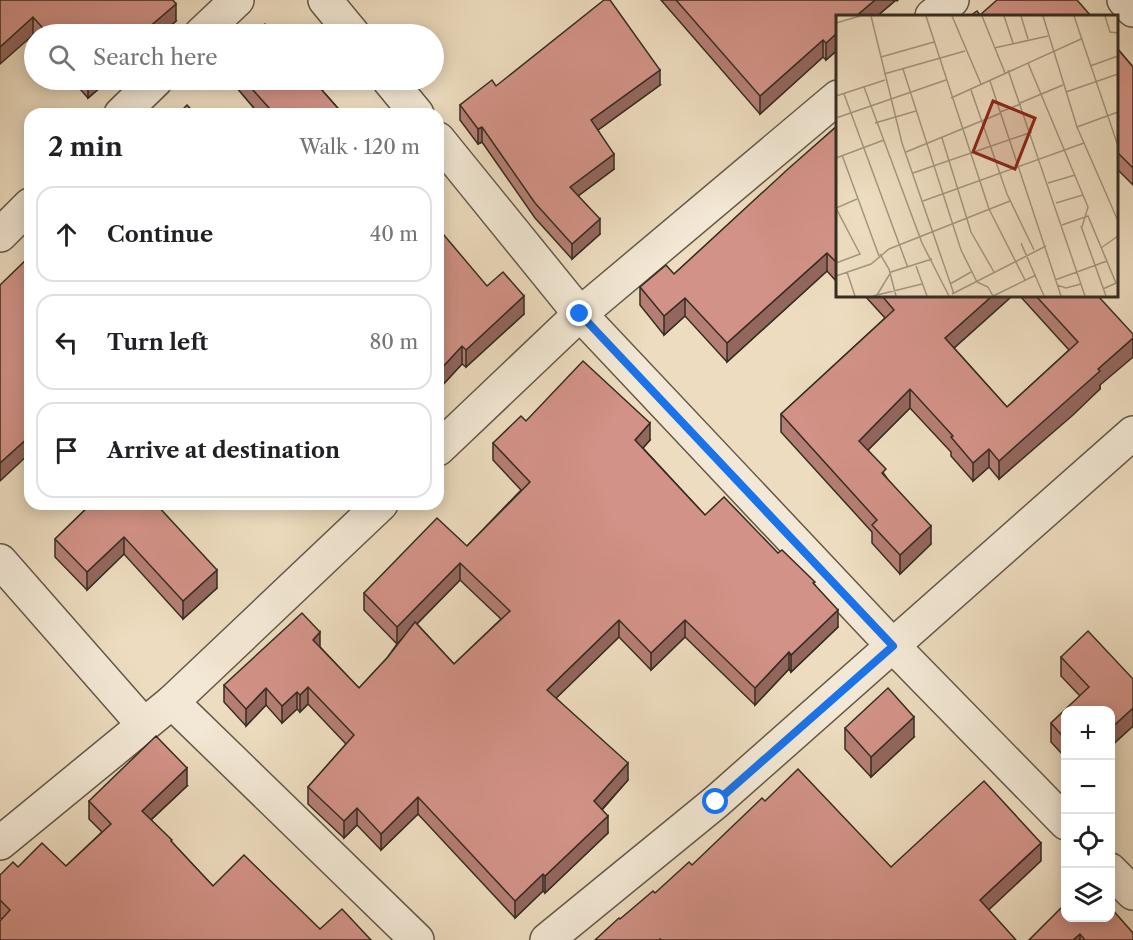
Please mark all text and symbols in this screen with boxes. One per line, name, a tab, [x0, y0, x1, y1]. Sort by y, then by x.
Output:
inset map	[836, 15, 1118, 297]
search box	[24, 24, 444, 90]
icon: search	[45, 41, 78, 74]
text: Search here	[93, 44, 218, 71]
text: 2 min	[48, 131, 123, 163]
text: Walk · 120 m	[299, 135, 420, 159]
icon: ahead	[50, 218, 83, 251]
text: Continue	[107, 221, 213, 248]
text: 40 m	[370, 222, 418, 246]
route end	[566, 300, 592, 326]
icon: left	[50, 326, 83, 359]
text: Turn left	[107, 329, 208, 356]
text: 80 m	[370, 330, 418, 354]
icon: arrive	[50, 434, 83, 467]
text: Arrive at destination	[107, 437, 340, 464]
map controls	[1061, 706, 1115, 922]
button: +	[1061, 706, 1115, 760]
button: −	[1061, 760, 1115, 814]
route start	[702, 788, 728, 814]
button: locate	[1061, 814, 1115, 868]
button: layers	[1061, 868, 1115, 922]

